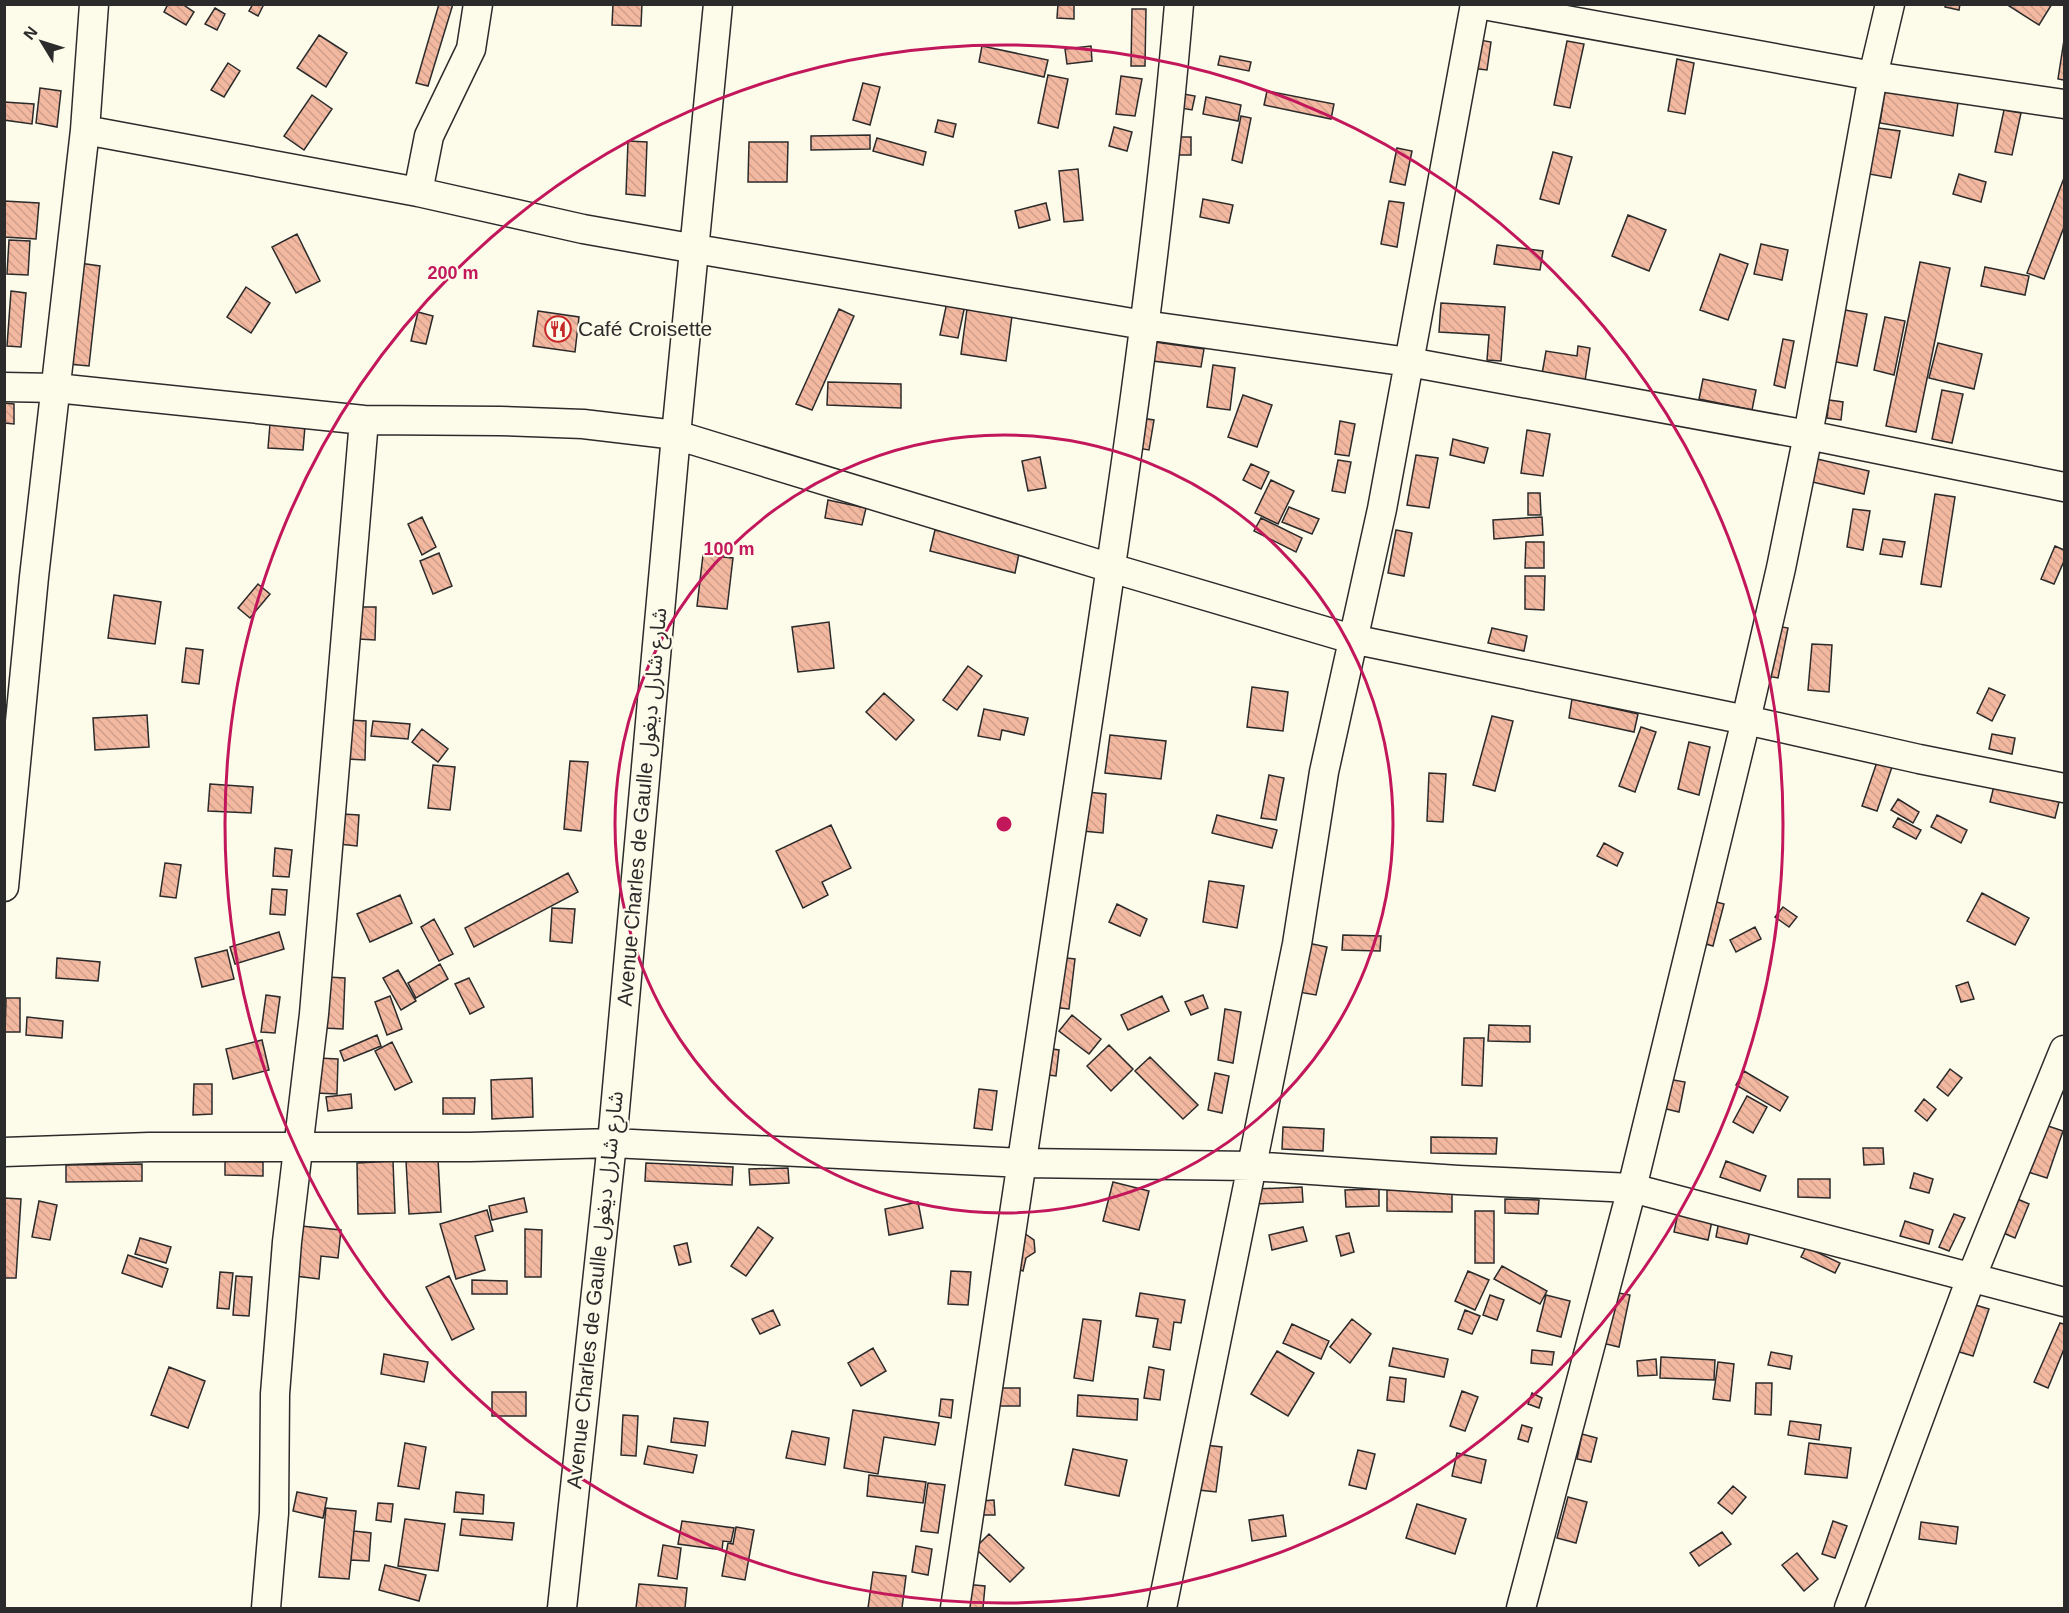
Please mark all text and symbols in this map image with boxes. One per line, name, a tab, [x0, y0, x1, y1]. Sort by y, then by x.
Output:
north arrow	[12, 12, 72, 72]
text: N	[20, 23, 41, 43]
text: 200 m	[427, 263, 479, 283]
restaurant icon: Café Croisette	[543, 314, 573, 344]
place label: Café Croisette	[578, 317, 712, 340]
text: 100 m	[703, 539, 755, 559]
street label: Avenue Charles de Gaulle شارع شارل ديغول	[613, 607, 674, 1007]
centre of rings	[994, 814, 1014, 834]
street label: Avenue Charles de Gaulle شارع شارل ديغول	[562, 1090, 631, 1490]

